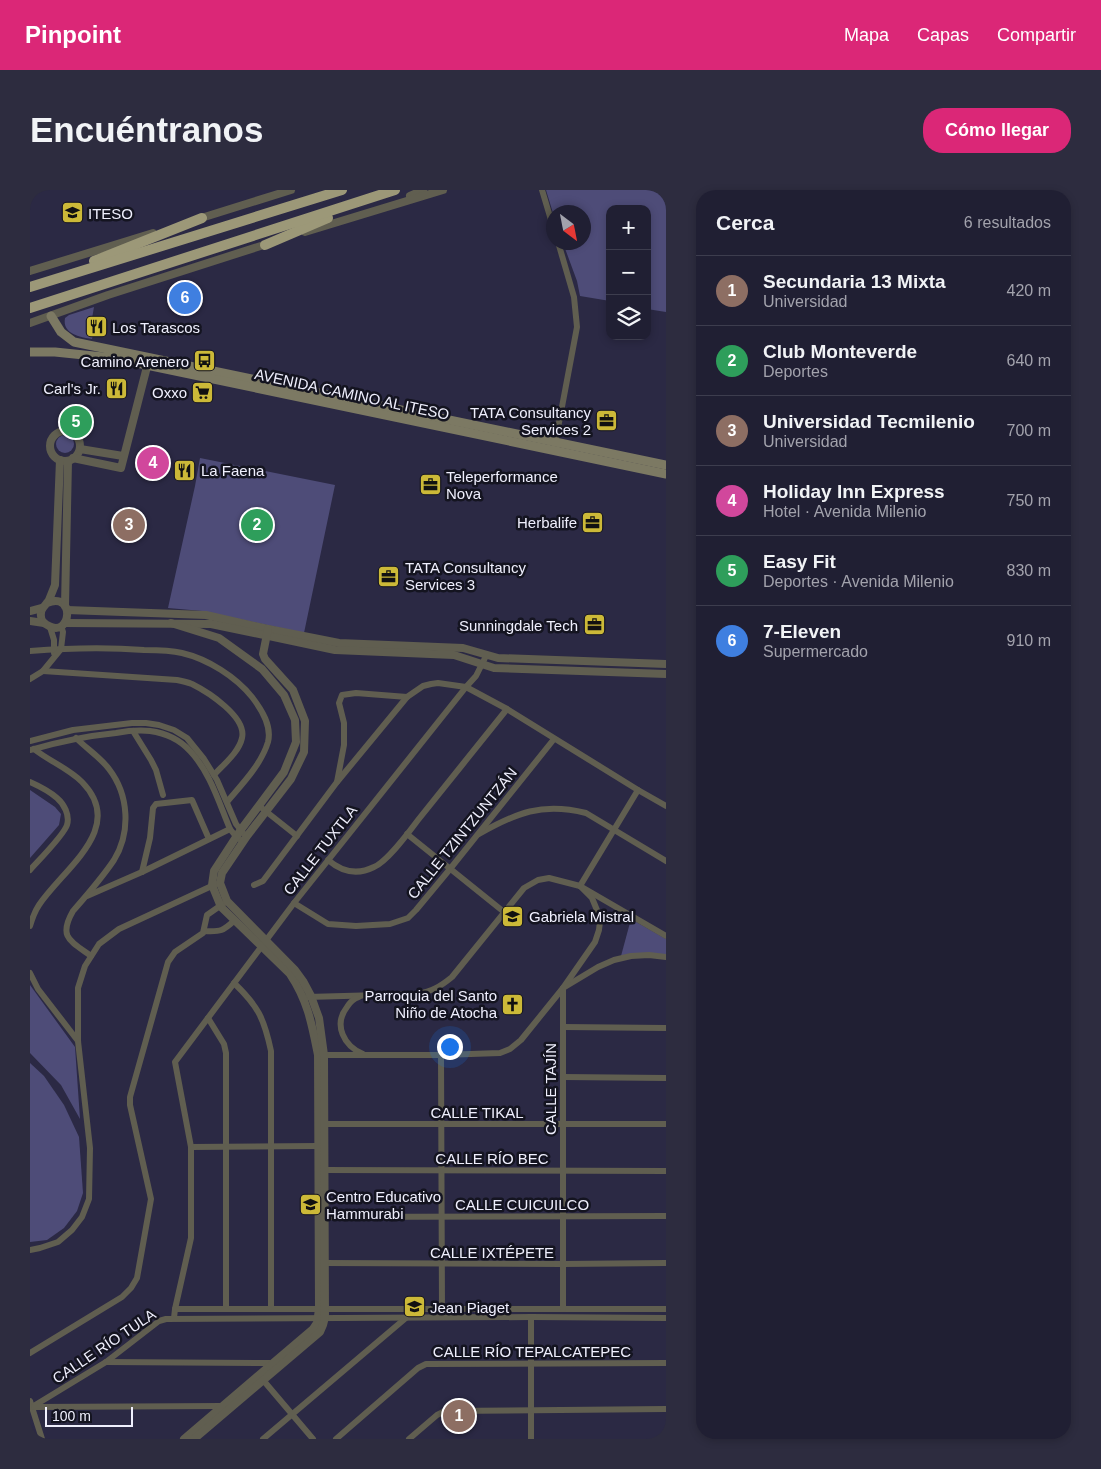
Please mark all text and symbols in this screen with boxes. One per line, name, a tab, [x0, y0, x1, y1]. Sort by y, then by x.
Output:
text: Pinpoint	[25, 21, 121, 48]
text: Mapa	[844, 25, 889, 45]
text: Capas	[917, 25, 969, 45]
text: Compartir	[997, 25, 1076, 45]
button: Cómo llegar	[923, 108, 1071, 153]
text: Encuéntranos	[30, 110, 263, 149]
school or university icon: ITESO	[60, 201, 84, 225]
place label: ITESO	[88, 205, 133, 222]
north arrow	[546, 205, 591, 250]
map controls	[606, 205, 651, 340]
button: +	[606, 205, 651, 250]
text: Cerca	[716, 211, 774, 234]
text: 6 resultados	[964, 214, 1051, 231]
button: −	[606, 250, 651, 295]
text: Secundaria 13 Mixta	[763, 271, 946, 292]
pin: 6	[169, 279, 201, 317]
text: 1	[728, 282, 736, 299]
text: 420 m	[1007, 282, 1051, 299]
text: Universidad	[763, 293, 847, 310]
button: layers	[606, 295, 651, 340]
restaurant icon: Los Tarascos	[84, 315, 108, 339]
place label: Los Tarascos	[112, 319, 200, 336]
text: Club Monteverde	[763, 341, 917, 362]
bus stop icon: Camino Arenero	[193, 349, 217, 373]
text: 2	[728, 352, 736, 369]
text: 640 m	[1007, 352, 1051, 369]
place label: Camino Arenero	[81, 353, 189, 370]
text: Deportes	[763, 363, 828, 380]
street label: AVENIDA CAMINO AL ITESO	[253, 365, 451, 423]
restaurant icon: Carl's Jr.	[105, 376, 129, 400]
place label: Carl's Jr.	[43, 380, 101, 397]
supermarket icon: Oxxo	[191, 380, 215, 404]
place label: Oxxo	[152, 384, 187, 401]
pin: 5	[60, 403, 92, 441]
place label: TATA Consultancy Services 2	[470, 404, 591, 438]
office icon: TATA Consultancy Services 2	[595, 409, 619, 433]
text: Universidad Tecmilenio	[763, 411, 975, 432]
text: 3	[728, 422, 736, 439]
text: 700 m	[1007, 422, 1051, 439]
text: Universidad	[763, 433, 847, 450]
pin: 4	[137, 444, 169, 482]
restaurant icon: La Faena	[173, 458, 197, 482]
place label: La Faena	[201, 462, 265, 479]
place label: Teleperformance Nova	[446, 468, 558, 502]
office icon: Teleperformance Nova	[418, 473, 442, 497]
text: Holiday Inn Express	[763, 481, 945, 502]
text: 4	[728, 492, 736, 509]
text: 750 m	[1007, 492, 1051, 509]
text: Hotel · Avenida Milenio	[763, 503, 926, 520]
pin: 3	[113, 506, 145, 544]
pin: 2	[241, 506, 273, 544]
office icon: Herbalife	[581, 510, 605, 534]
place label: Herbalife	[517, 514, 577, 531]
text: Easy Fit	[763, 551, 836, 572]
place label: TATA Consultancy Services 3	[405, 559, 526, 593]
text: 5	[728, 562, 736, 579]
text: 830 m	[1007, 562, 1051, 579]
office icon: TATA Consultancy Services 3	[377, 564, 401, 588]
text: Deportes · Avenida Milenio	[763, 573, 954, 590]
office icon: Sunningdale Tech	[582, 613, 606, 637]
place label: Sunningdale Tech	[459, 617, 578, 634]
text: 7-Eleven	[763, 621, 841, 642]
text: 6	[728, 632, 736, 649]
text: 910 m	[1007, 632, 1051, 649]
text: Supermercado	[763, 643, 868, 660]
street label: CALLE TZINTZUNTZÁN	[404, 764, 520, 902]
street label: CALLE TUXTLA	[280, 802, 360, 898]
school or university icon: Gabriela Mistral	[501, 904, 525, 928]
place label: Gabriela Mistral	[529, 908, 634, 925]
place label: Parroquia del Santo Niño de Atocha	[364, 987, 498, 1021]
church icon: Parroquia del Santo Niño de Atocha	[501, 992, 525, 1016]
your location	[437, 1034, 463, 1060]
street label: CALLE TAJÍN	[542, 1043, 559, 1135]
street label: CALLE TIKAL	[430, 1104, 524, 1121]
street label: CALLE RÍO BEC	[435, 1150, 549, 1167]
place label: Centro Educativo Hammurabi	[326, 1188, 441, 1222]
school or university icon: Centro Educativo Hammurabi	[298, 1193, 322, 1217]
street label: CALLE CUICUILCO	[455, 1196, 589, 1213]
street label: CALLE IXTÉPETE	[430, 1244, 554, 1261]
school or university icon: Jean Piaget	[402, 1295, 426, 1319]
place label: Jean Piaget	[430, 1299, 510, 1316]
street label: CALLE RÍO TULA	[49, 1305, 159, 1387]
street label: CALLE RÍO TEPALCATEPEC	[433, 1343, 631, 1360]
pin: 1	[443, 1397, 475, 1435]
scale bar	[45, 1404, 132, 1427]
text: 100 m	[52, 1408, 91, 1424]

